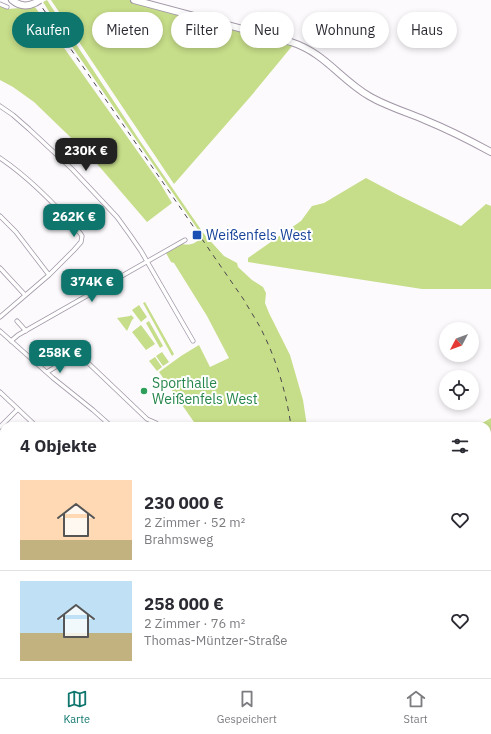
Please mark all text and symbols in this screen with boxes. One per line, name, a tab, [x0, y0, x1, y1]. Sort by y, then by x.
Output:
chip: Kaufen	[12, 12, 84, 48]
chip: Mieten	[92, 12, 163, 48]
chip: Filter	[171, 12, 232, 48]
chip: Neu	[240, 12, 294, 48]
chip: Wohnung	[302, 12, 389, 48]
chip: Haus	[397, 12, 457, 48]
pin: 230K €	[53, 138, 119, 172]
text: 230K €	[64, 142, 108, 159]
pin: 262K €	[41, 204, 107, 238]
text: 262K €	[52, 208, 96, 225]
place label: Weißenfels West	[206, 226, 312, 244]
marker: Weißenfels West	[191, 229, 203, 241]
pin: 374K €	[59, 269, 125, 303]
text: 374K €	[70, 273, 114, 290]
north arrow	[439, 322, 479, 362]
map controls	[439, 322, 479, 410]
pin: 258K €	[27, 340, 93, 374]
text: 258K €	[38, 344, 82, 361]
button: locate	[439, 370, 479, 410]
place label: Sporthalle Weißenfels West	[152, 374, 258, 408]
marker: Sporthalle Weißenfels West	[139, 386, 149, 396]
text: 4 Objekte	[20, 435, 97, 457]
icon: filters	[449, 435, 471, 457]
text: 230 000 €	[144, 492, 224, 514]
icon: home	[52, 496, 100, 544]
icon: heart	[449, 509, 471, 531]
text: 2 Zimmer · 52 m²	[144, 514, 245, 531]
text: Brahmsweg	[144, 531, 213, 548]
text: 258 000 €	[144, 593, 224, 615]
icon: home	[52, 597, 100, 645]
icon: heart	[449, 610, 471, 632]
text: 2 Zimmer · 76 m²	[144, 615, 245, 632]
text: Thomas-Müntzer-Straße	[144, 632, 287, 649]
tab: Karte	[63, 688, 90, 726]
tab: Gespeichert	[217, 688, 277, 726]
tab: Start	[404, 688, 428, 726]

